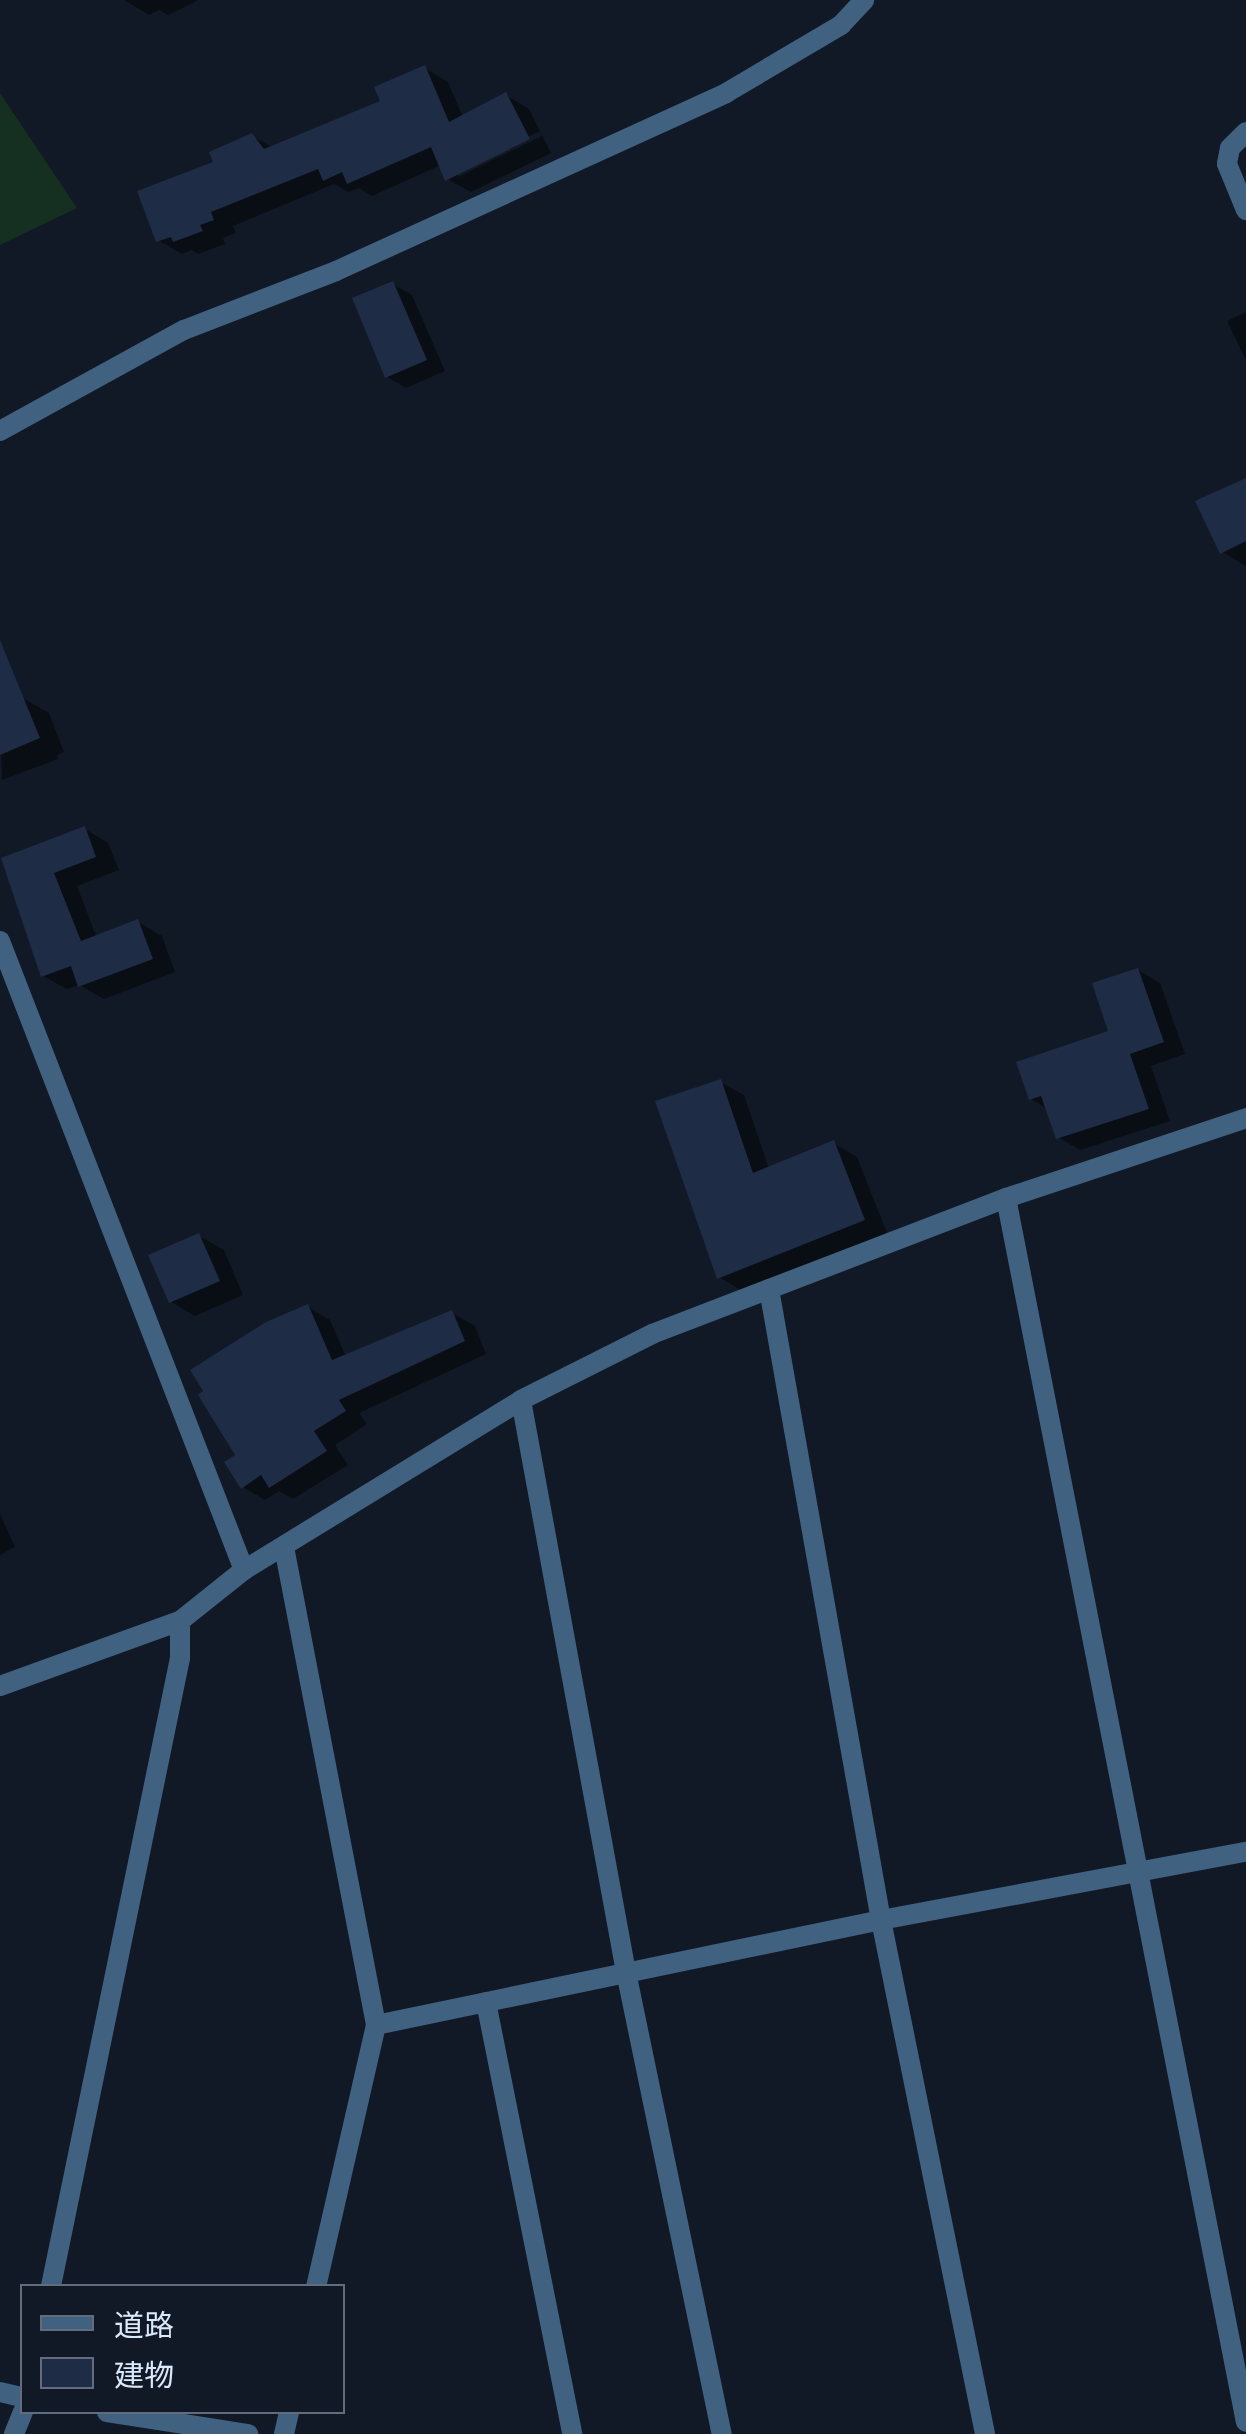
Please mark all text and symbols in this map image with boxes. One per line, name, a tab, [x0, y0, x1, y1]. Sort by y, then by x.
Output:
legend	[20, 2284, 345, 2414]
text: 道路	[114, 2308, 174, 2343]
text: 建物	[114, 2358, 174, 2393]

